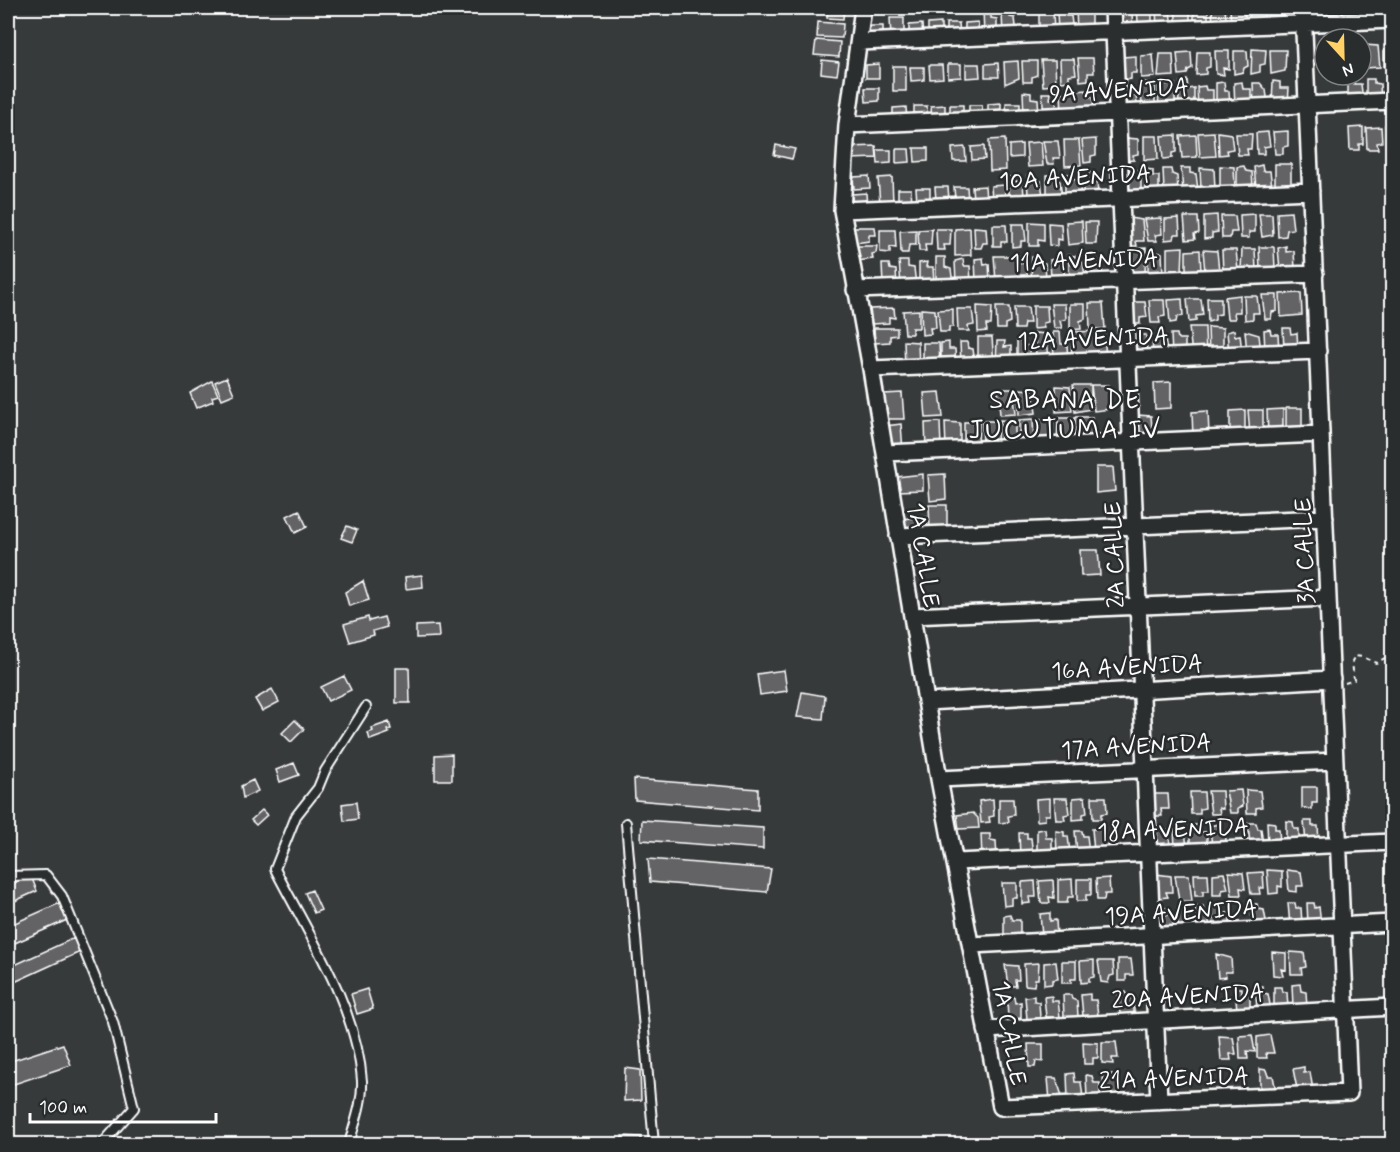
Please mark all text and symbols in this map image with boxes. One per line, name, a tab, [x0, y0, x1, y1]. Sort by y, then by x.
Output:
north arrow	[1313, 27, 1373, 87]
text: N	[1339, 58, 1357, 81]
street label: 9A AVENIDA	[1049, 72, 1190, 111]
street label: 10A AVENIDA	[998, 159, 1152, 198]
street label: 11A AVENIDA	[1009, 243, 1159, 280]
street label: 12A AVENIDA	[1017, 321, 1169, 358]
district label: SABANA DE JUCUTUMA IV	[968, 384, 1162, 448]
street label: 3A CALLE	[1288, 497, 1323, 604]
street label: 1A CALLE	[899, 501, 946, 610]
street label: 2A CALLE	[1098, 501, 1133, 609]
street label: 16A AVENIDA	[1050, 649, 1204, 688]
street label: 17A AVENIDA	[1060, 728, 1212, 767]
street label: 18A AVENIDA	[1097, 812, 1249, 849]
street label: 19A AVENIDA	[1104, 894, 1258, 933]
street label: 1A CALLE	[984, 978, 1033, 1088]
street label: 20A AVENIDA	[1111, 978, 1265, 1017]
street label: 21A AVENIDA	[1099, 1061, 1250, 1098]
scale bar	[30, 1086, 216, 1124]
text: 100 m	[39, 1096, 87, 1120]

